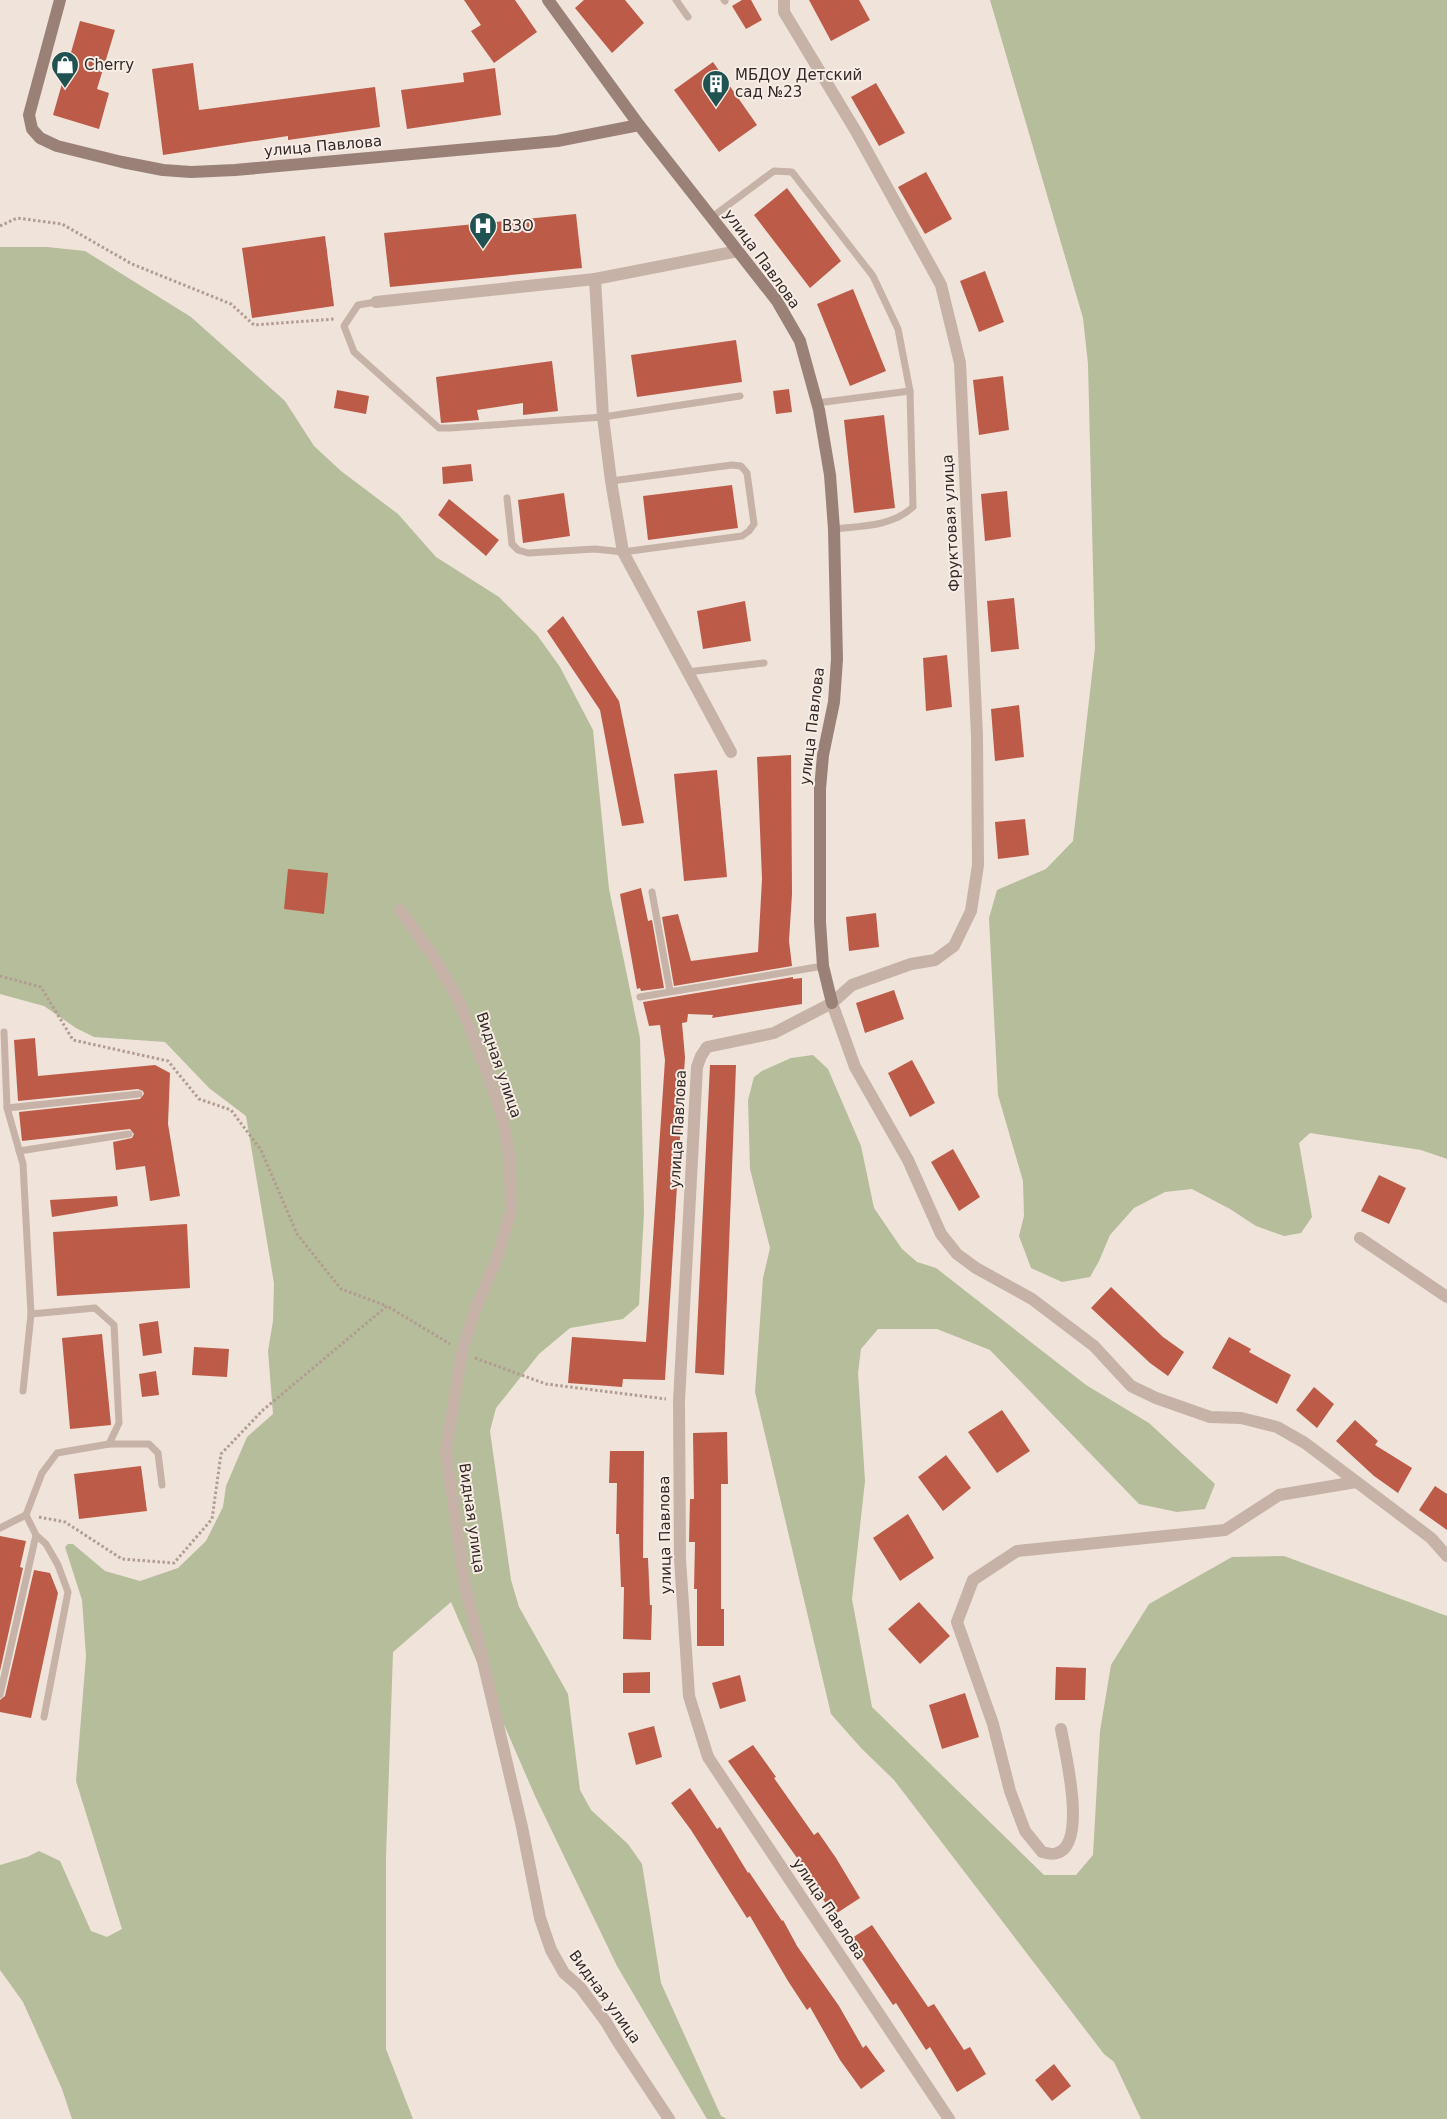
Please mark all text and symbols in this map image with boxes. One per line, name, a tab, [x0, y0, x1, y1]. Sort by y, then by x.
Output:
shop icon: Cherry	[50, 50, 80, 89]
place label: Cherry	[84, 56, 134, 74]
place label: МБДОУ Детский сад №23	[735, 66, 862, 101]
building icon: МБДОУ Детский сад №23	[701, 69, 731, 108]
street label: улица Павлова	[263, 132, 383, 160]
street label: улица Павлова	[720, 206, 804, 312]
hospital icon: ВЗО	[468, 211, 498, 250]
place label: ВЗО	[502, 217, 534, 235]
street label: Фруктовая улица	[938, 454, 964, 592]
street label: улица Павлова	[796, 666, 828, 786]
street label: Видная улица	[472, 1010, 526, 1120]
street label: улица Павлова	[666, 1069, 690, 1189]
street label: Видная улица	[455, 1462, 489, 1574]
street label: улица Павлова	[655, 1476, 675, 1594]
street label: улица Павлова	[788, 1855, 870, 1963]
street label: Видная улица	[565, 1947, 645, 2047]

